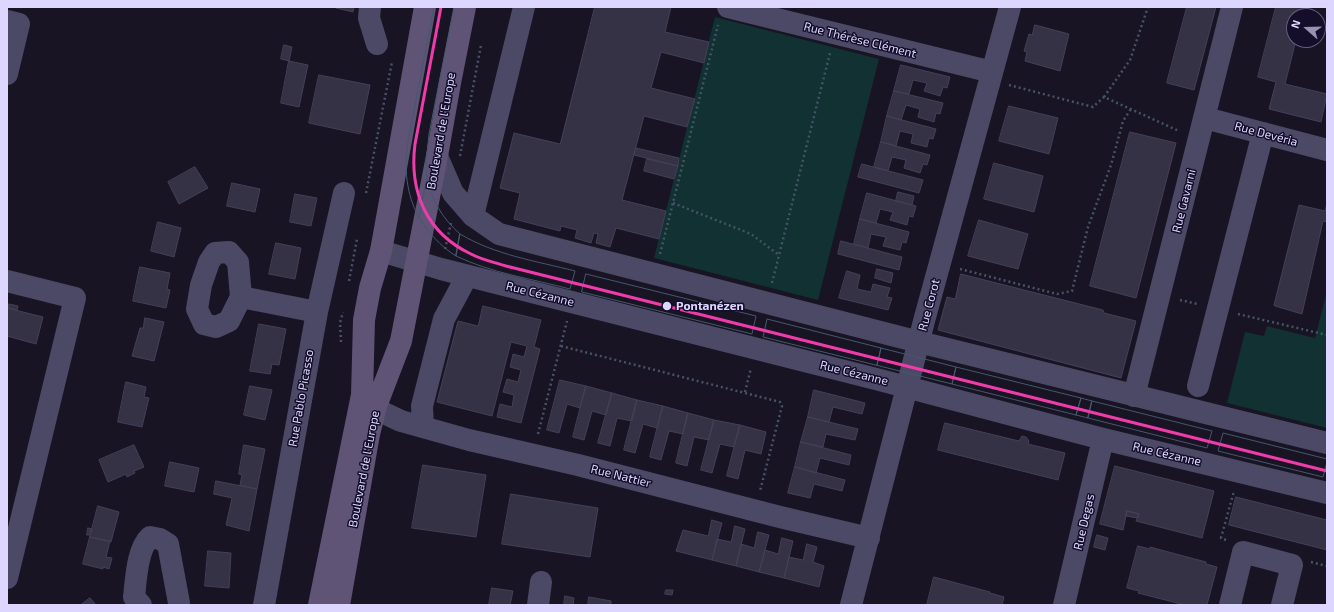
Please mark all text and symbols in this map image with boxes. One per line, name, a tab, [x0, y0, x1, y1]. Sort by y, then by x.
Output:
north arrow	[1286, 8, 1326, 48]
text: N	[1288, 18, 1303, 30]
street label: Rue Thérèse Clément	[802, 19, 918, 61]
street label: Boulevard de l'Europe	[424, 71, 458, 191]
street label: Rue Devéria	[1233, 119, 1299, 149]
street label: Rue Gavarni	[1169, 168, 1199, 234]
street label: Rue Corot	[915, 278, 943, 332]
street label: Rue Cézanne	[504, 279, 576, 309]
place label: Pontanézen	[676, 299, 744, 313]
marker: Pontanézen	[661, 300, 673, 312]
street label: Rue Pablo Picasso	[285, 348, 317, 448]
street label: Rue Cézanne	[818, 358, 890, 388]
street label: Boulevard de l'Europe	[346, 409, 382, 529]
street label: Rue Cézanne	[1131, 439, 1203, 469]
street label: Rue Nattier	[589, 462, 653, 490]
street label: Rue Degas	[1071, 493, 1097, 551]

